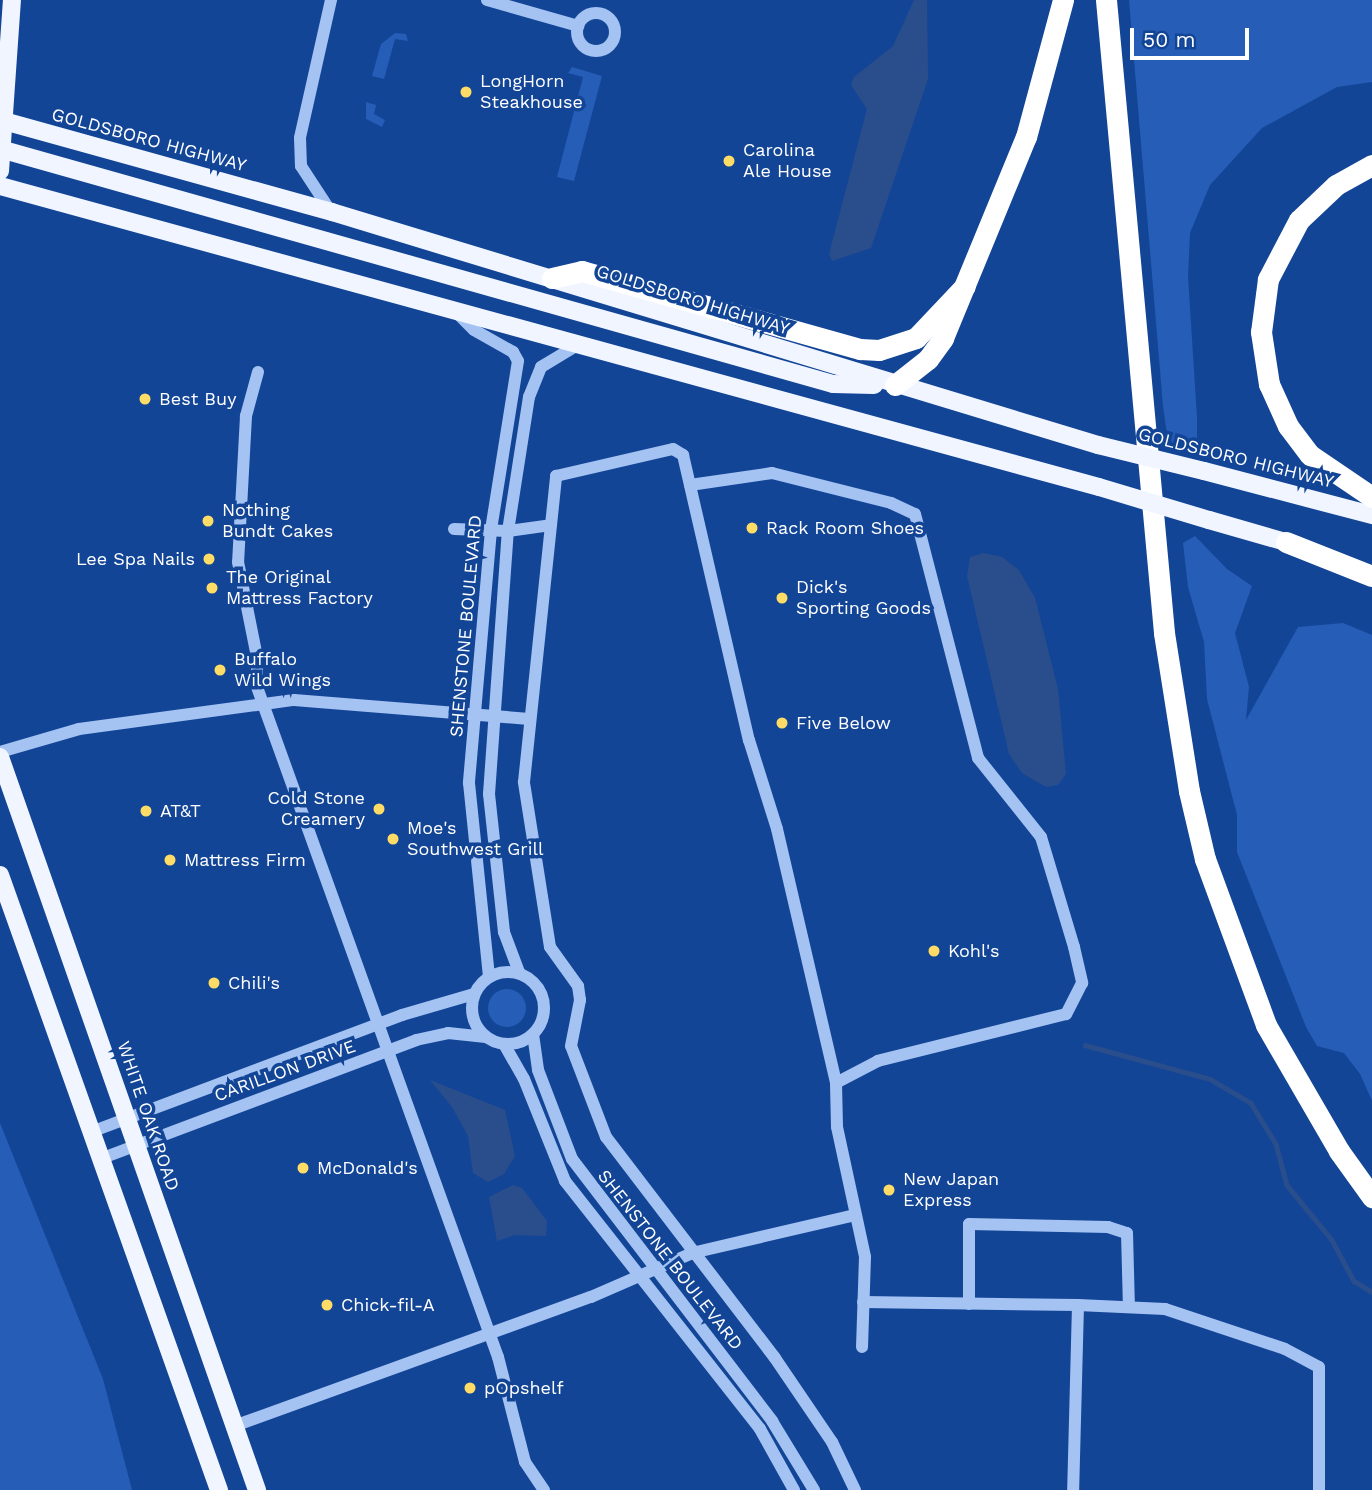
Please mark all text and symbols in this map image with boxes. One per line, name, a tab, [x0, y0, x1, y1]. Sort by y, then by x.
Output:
scale bar	[1134, 14, 1253, 58]
text: 50 m	[1143, 27, 1195, 52]
place label: LongHorn Steakhouse	[480, 71, 583, 114]
marker: LongHorn Steakhouse	[458, 84, 474, 100]
street label: GOLDSBORO HIGHWAY	[49, 104, 249, 176]
place label: Carolina Ale House	[743, 140, 832, 182]
marker: Carolina Ale House	[721, 153, 737, 169]
street label: GOLDSBORO HIGHWAY	[594, 260, 792, 340]
place label: Best Buy	[159, 388, 236, 410]
marker: Best Buy	[137, 391, 153, 407]
street label: GOLDSBORO HIGHWAY	[1136, 423, 1336, 493]
place label: Nothing Bundt Cakes	[222, 500, 333, 542]
marker: Nothing Bundt Cakes	[200, 513, 216, 529]
street label: SHENSTONE BOULEVARD	[446, 514, 486, 738]
place label: Rack Room Shoes	[766, 517, 924, 539]
marker: Rack Room Shoes	[744, 520, 760, 536]
place label: Lee Spa Nails	[75, 548, 195, 570]
marker: Lee Spa Nails	[201, 551, 217, 567]
place label: The Original Mattress Factory	[226, 567, 373, 610]
place label: Dick's Sporting Goods	[796, 577, 931, 620]
marker: The Original Mattress Factory	[204, 580, 220, 596]
marker: Dick's Sporting Goods	[774, 590, 790, 606]
place label: Buffalo Wild Wings	[234, 649, 331, 692]
marker: Buffalo Wild Wings	[212, 662, 228, 678]
place label: Five Below	[796, 712, 891, 734]
marker: Five Below	[774, 715, 790, 731]
place label: Cold Stone Creamery	[268, 788, 365, 830]
place label: AT&T	[160, 800, 201, 822]
marker: Cold Stone Creamery	[371, 801, 387, 817]
marker: AT&T	[138, 803, 154, 819]
place label: Moe's Southwest Grill	[407, 818, 543, 860]
marker: Moe's Southwest Grill	[385, 831, 401, 847]
place label: Mattress Firm	[184, 849, 306, 871]
marker: Mattress Firm	[162, 852, 178, 868]
place label: Kohl's	[948, 940, 1000, 962]
marker: Kohl's	[926, 943, 942, 959]
place label: Chili's	[228, 972, 280, 994]
marker: Chili's	[206, 975, 222, 991]
street label: CARILLON DRIVE	[211, 1035, 359, 1107]
street label: WHITE OAK ROAD	[112, 1038, 184, 1194]
place label: McDonald's	[317, 1157, 418, 1179]
marker: McDonald's	[295, 1160, 311, 1176]
street label: SHENSTONE BOULEVARD	[593, 1166, 747, 1354]
place label: New Japan Express	[903, 1169, 1000, 1212]
marker: New Japan Express	[881, 1182, 897, 1198]
place label: Chick-fil-A	[341, 1294, 435, 1316]
marker: Chick-fil-A	[319, 1297, 335, 1313]
place label: pOpshelf	[484, 1377, 564, 1399]
marker: pOpshelf	[462, 1380, 478, 1396]

